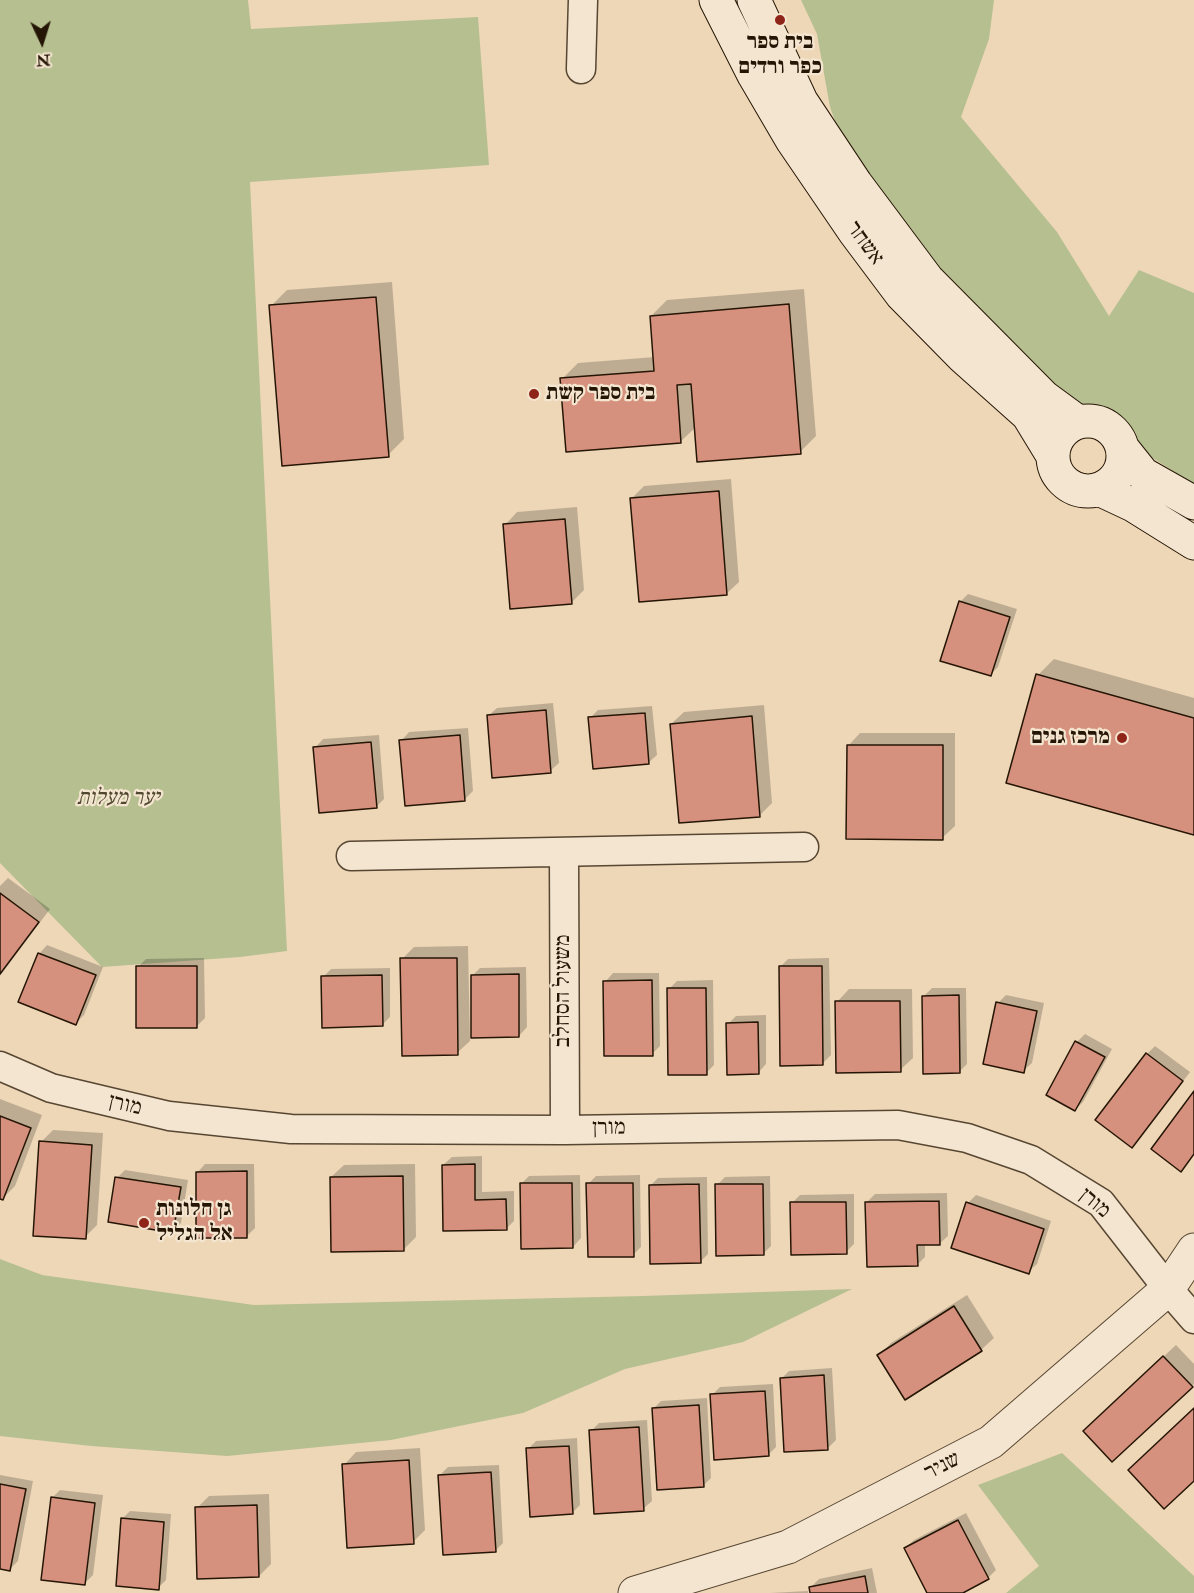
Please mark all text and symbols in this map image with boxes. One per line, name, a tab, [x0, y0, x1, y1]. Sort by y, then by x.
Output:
north arrow	[12, 12, 72, 72]
marker: בית ספר כפר ורדים	[773, 13, 787, 27]
place label: בית ספר כפר ורדים	[738, 30, 822, 82]
text: N	[35, 49, 51, 70]
street label: אשחר	[839, 217, 889, 271]
place label: בית ספר קשת	[546, 381, 655, 407]
marker: בית ספר קשת	[527, 387, 541, 401]
place label: מרכז גנים	[1031, 725, 1110, 751]
marker: מרכז גנים	[1115, 731, 1129, 745]
park label: יער מעלות	[77, 786, 159, 812]
street label: משעול הסחלב	[551, 934, 577, 1048]
street label: מורן	[106, 1089, 144, 1123]
street label: מורן	[592, 1116, 626, 1142]
street label: מורן	[1073, 1183, 1115, 1225]
place label: גן חלונות אל הגליל	[156, 1197, 233, 1248]
marker: גן חלונות אל הגליל	[137, 1216, 151, 1230]
street label: שניר	[921, 1447, 965, 1487]

